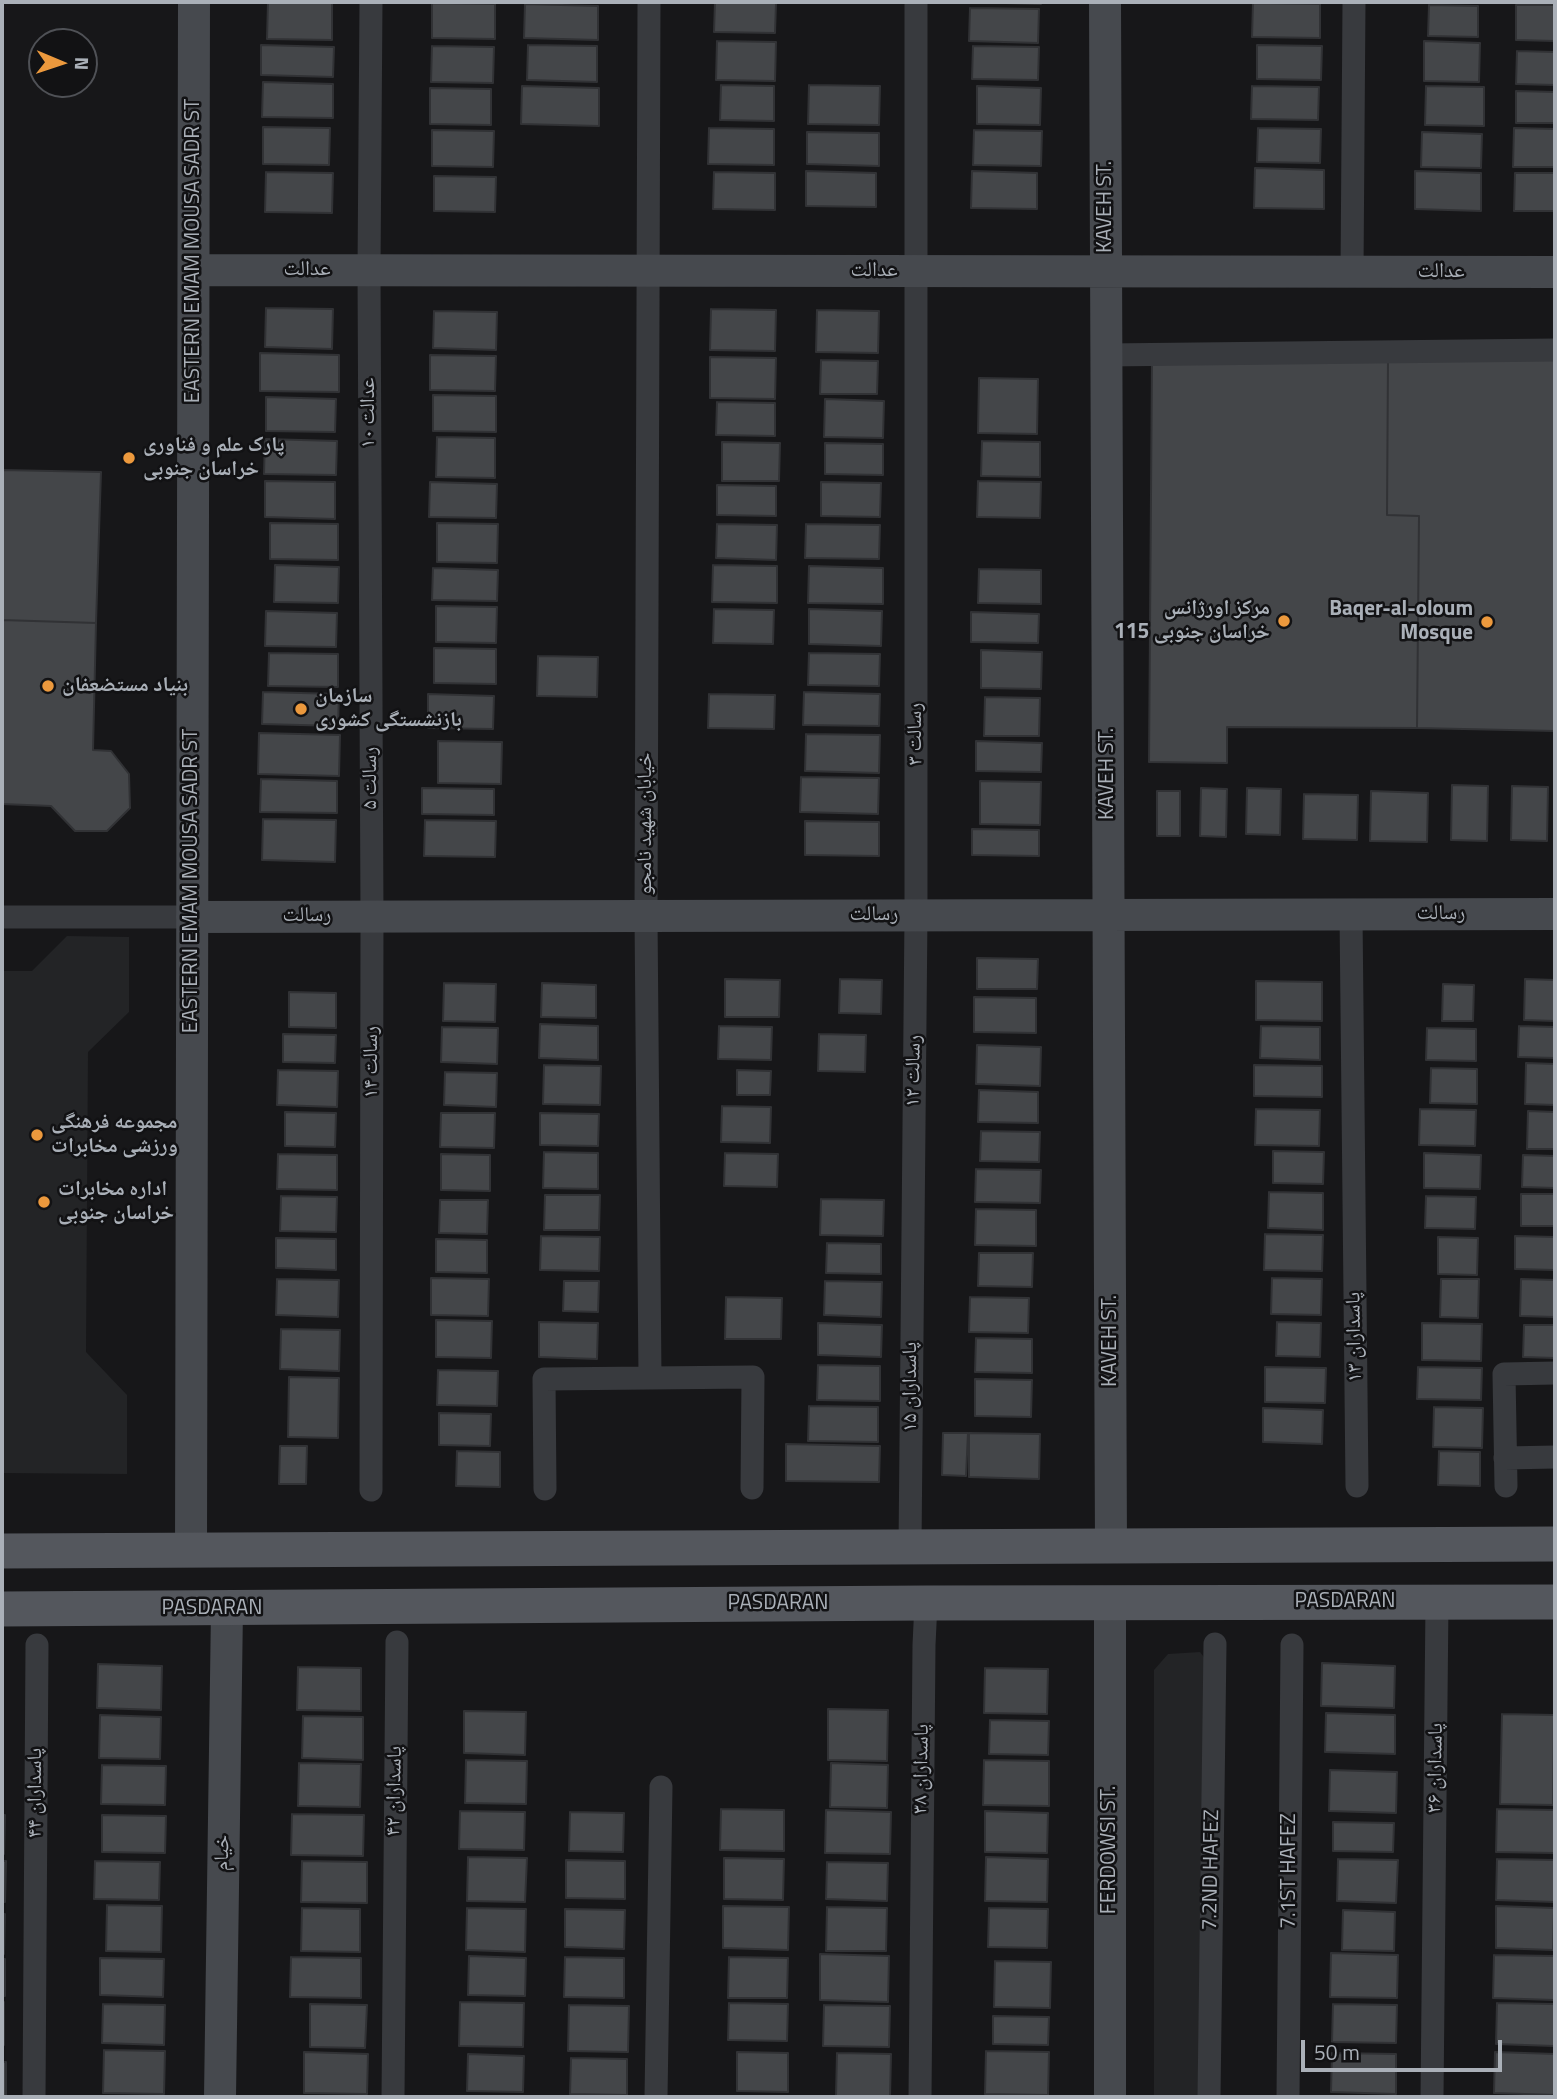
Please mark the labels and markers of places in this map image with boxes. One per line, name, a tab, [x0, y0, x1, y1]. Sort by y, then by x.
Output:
place label: پارک علم و فناوری خراسان جنوبی	[143, 433, 285, 483]
marker: پارک علم و فناوری خراسان جنوبی	[121, 450, 137, 466]
place label: مرکز اورژانس 115 خراسان جنوبی	[1114, 596, 1270, 646]
place label: Baqer-al-oloum Mosque	[1329, 597, 1473, 647]
marker: مرکز اورژانس 115 خراسان جنوبی	[1276, 613, 1292, 629]
marker: Baqer-al-oloum Mosque	[1479, 614, 1495, 630]
place label: بنیاد مستضعفان	[62, 673, 188, 699]
marker: بنیاد مستضعفان	[40, 678, 56, 694]
place label: سازمان بازنشستگی کشوری	[315, 684, 462, 734]
marker: سازمان بازنشستگی کشوری	[293, 701, 309, 717]
place label: مجموعه فرهنگی ورزشی مخابرات	[51, 1110, 178, 1160]
marker: مجموعه فرهنگی ورزشی مخابرات	[29, 1127, 45, 1143]
place label: اداره مخابرات خراسان جنوبی	[58, 1177, 174, 1227]
marker: اداره مخابرات خراسان جنوبی	[36, 1194, 52, 1210]

